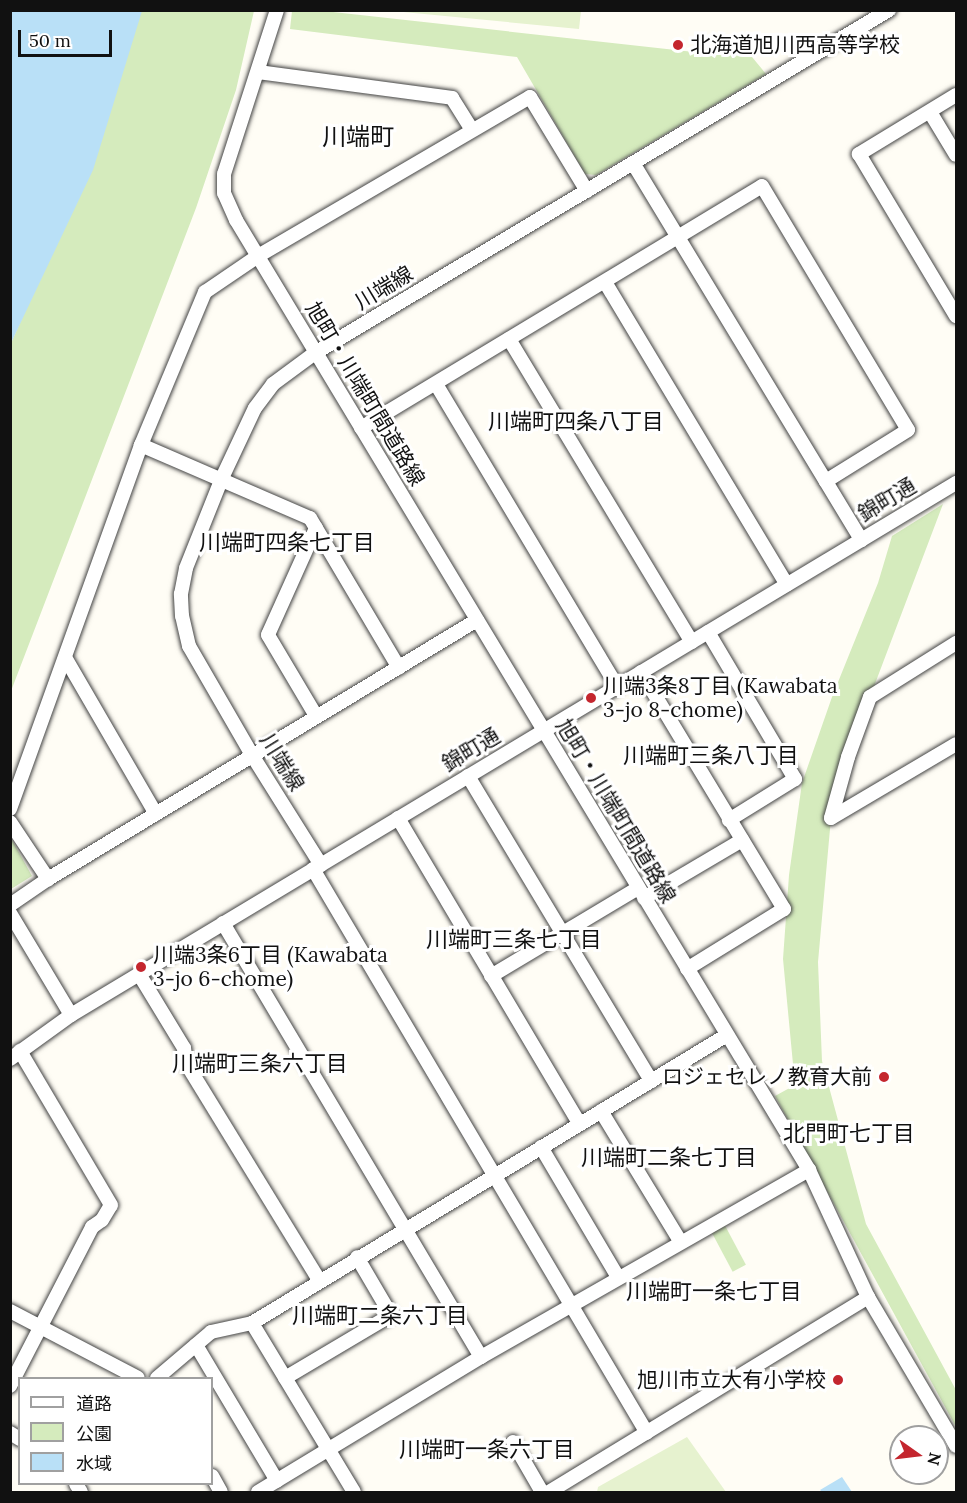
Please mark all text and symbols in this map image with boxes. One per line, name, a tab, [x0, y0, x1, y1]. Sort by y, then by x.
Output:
scale bar	[21, 18, 116, 56]
text: 50 m	[29, 29, 71, 52]
place label: 北海道旭川西高等学校	[690, 32, 900, 58]
marker: 北海道旭川西高等学校	[671, 38, 685, 52]
district label: 川端町	[322, 123, 394, 151]
street label: 川端線	[351, 261, 417, 315]
street label: 旭町・川端町間道路線	[300, 298, 430, 490]
district label: 川端町四条八丁目	[488, 409, 664, 435]
street label: 錦町通	[854, 473, 920, 527]
district label: 川端町四条七丁目	[199, 530, 375, 556]
place label: 川端3条8丁目 (Kawabata 3-jo 8-chome)	[603, 673, 838, 723]
marker: 川端3条8丁目 (Kawabata 3-jo 8-chome)	[584, 691, 598, 705]
street label: 旭町・川端町間道路線	[551, 715, 681, 907]
street label: 錦町通	[438, 723, 504, 777]
street label: 川端線	[255, 729, 309, 795]
district label: 川端町三条八丁目	[623, 743, 799, 769]
district label: 川端町三条七丁目	[426, 927, 602, 953]
place label: 川端3条6丁目 (Kawabata 3-jo 6-chome)	[153, 942, 388, 992]
marker: 川端3条6丁目 (Kawabata 3-jo 6-chome)	[134, 960, 148, 974]
district label: 川端町三条六丁目	[172, 1051, 348, 1077]
place label: ロジェセレノ教育大前	[662, 1064, 872, 1090]
marker: ロジェセレノ教育大前	[877, 1070, 891, 1084]
district label: 北門町七丁目	[783, 1121, 915, 1147]
district label: 川端町二条七丁目	[581, 1145, 757, 1171]
district label: 川端町一条七丁目	[626, 1279, 802, 1305]
district label: 川端町二条六丁目	[292, 1303, 468, 1329]
place label: 旭川市立大有小学校	[637, 1367, 826, 1393]
marker: 旭川市立大有小学校	[831, 1373, 845, 1387]
legend	[18, 1377, 213, 1485]
text: 道路	[76, 1392, 112, 1415]
text: 公園	[76, 1422, 112, 1445]
north arrow	[889, 1425, 949, 1485]
district label: 川端町一条六丁目	[399, 1437, 575, 1463]
text: N	[923, 1450, 946, 1467]
text: 水域	[76, 1452, 112, 1475]

